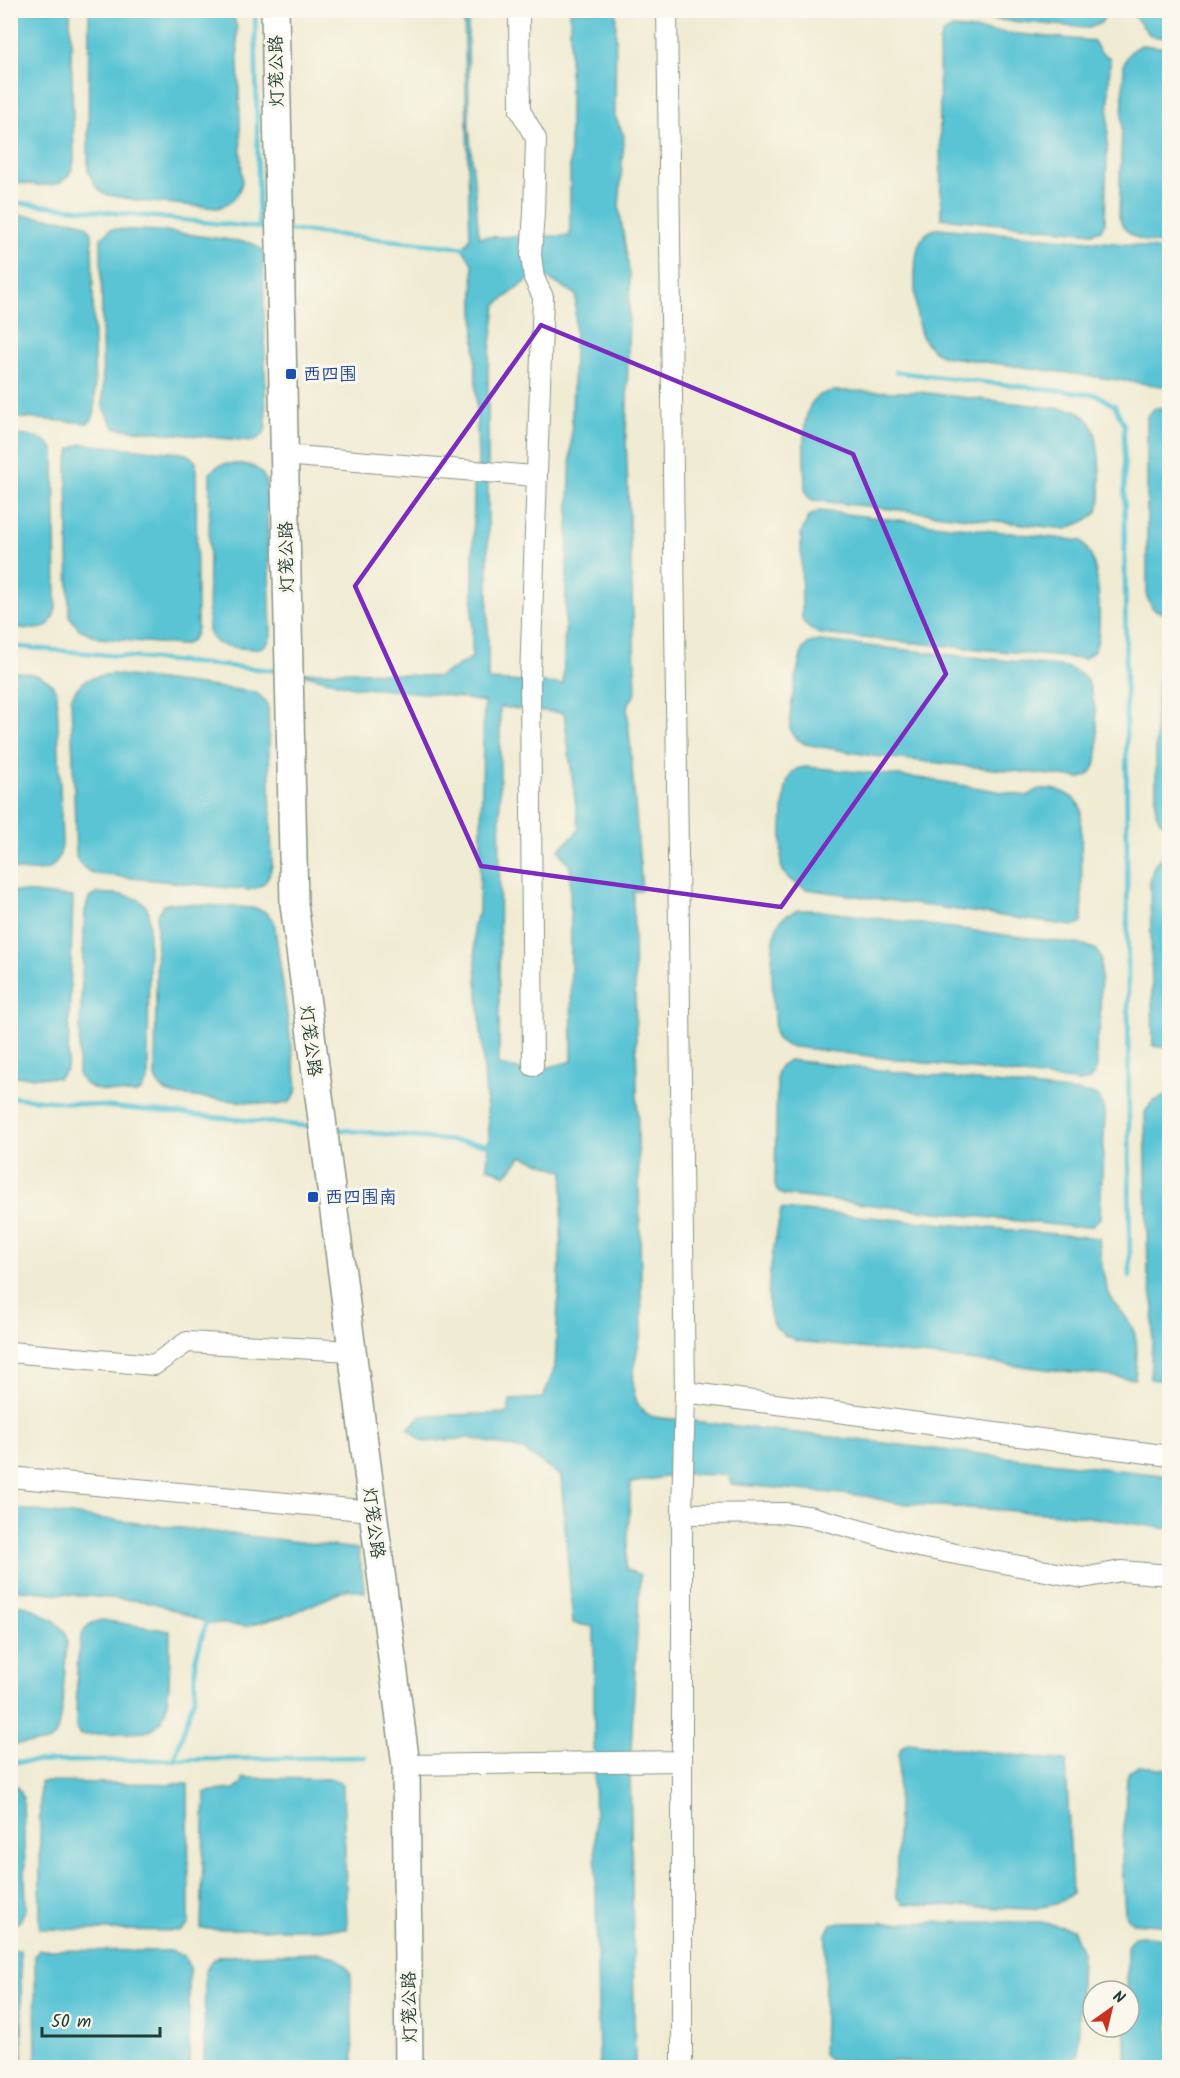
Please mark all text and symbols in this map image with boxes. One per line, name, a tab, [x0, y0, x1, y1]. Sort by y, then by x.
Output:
street label: 灯笼公路	[262, 35, 293, 107]
place label: 西四围	[303, 361, 357, 390]
marker: 西四围	[284, 367, 298, 381]
street label: 灯笼公路	[272, 521, 303, 593]
street label: 灯笼公路	[291, 1004, 328, 1079]
place label: 西四围南	[325, 1184, 397, 1213]
marker: 西四围南	[306, 1190, 320, 1204]
street label: 灯笼公路	[354, 1486, 391, 1561]
street label: 灯笼公路	[395, 1971, 426, 2043]
north arrow	[1081, 1979, 1141, 2039]
text: N	[1107, 1985, 1130, 2011]
scale bar	[42, 2000, 160, 2038]
text: 50 m	[51, 2008, 91, 2037]

